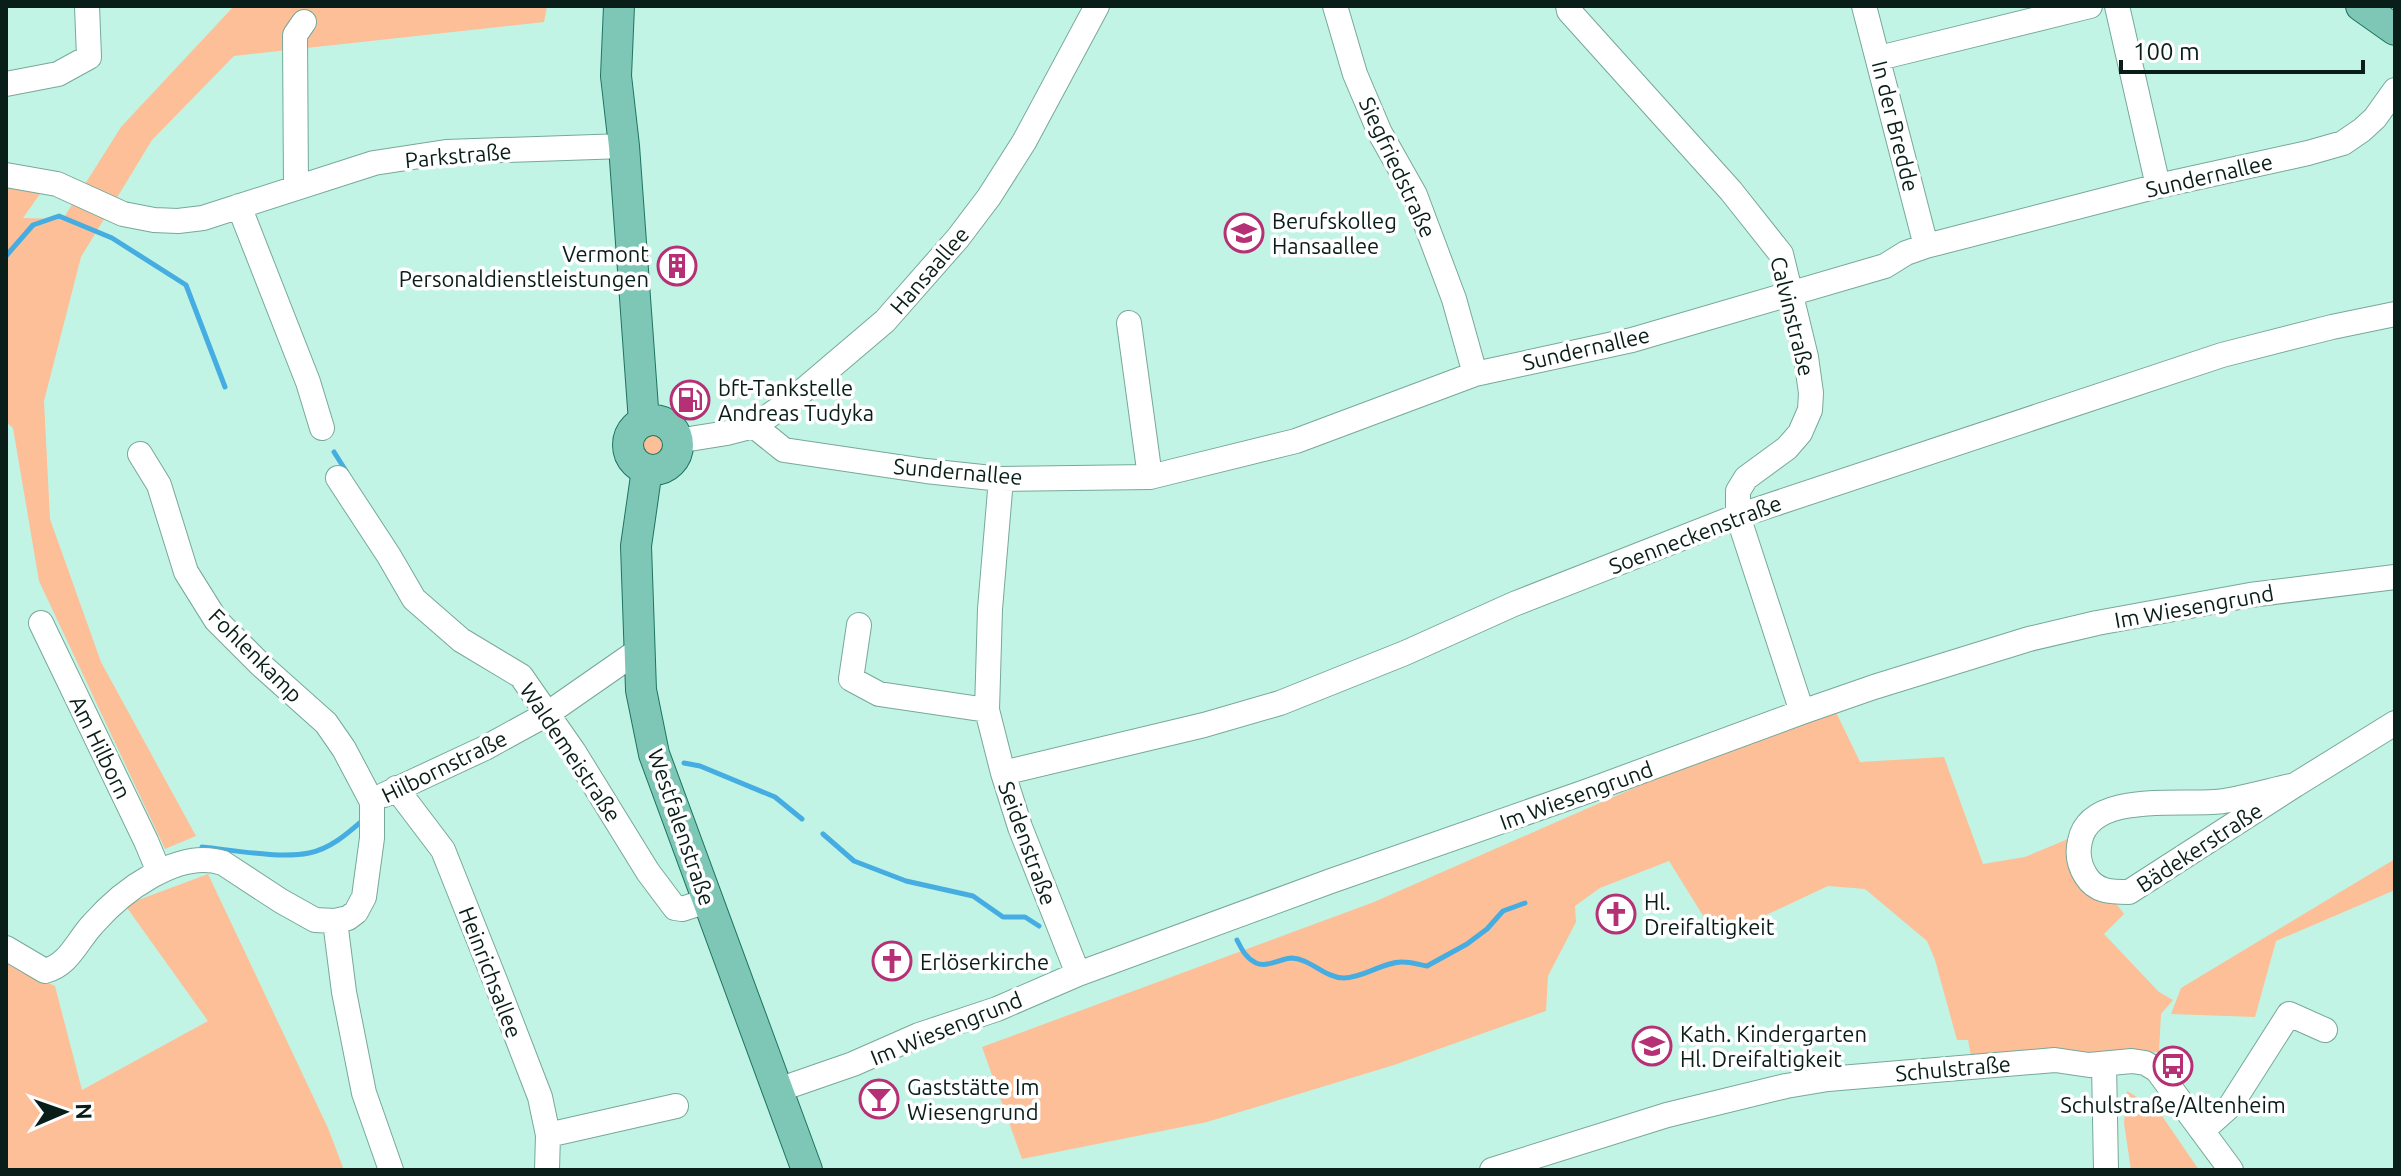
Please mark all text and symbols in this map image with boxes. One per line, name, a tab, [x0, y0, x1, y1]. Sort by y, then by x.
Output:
scale bar	[2121, 24, 2363, 74]
text: 100 m	[2133, 38, 2200, 65]
street label: In der Bredde	[1868, 58, 1924, 194]
street label: Siegfriedstraße	[1355, 93, 1441, 241]
street label: Parkstraße	[404, 138, 512, 172]
street label: Sundernallee	[2143, 148, 2275, 202]
place label: Berufskolleg Hansaallee	[1272, 208, 1397, 258]
school or university icon: Berufskolleg Hansaallee	[1223, 212, 1265, 254]
street label: Hansaallee	[884, 221, 974, 319]
place label: Vermont Personaldienstleistungen	[399, 241, 649, 291]
building icon: Vermont Personaldienstleistungen	[656, 245, 698, 287]
street label: Calvinstraße	[1766, 254, 1820, 378]
street label: Sundernallee	[1520, 321, 1652, 375]
place label: bft-Tankstelle Andreas Tudyka	[718, 375, 874, 425]
fuel station icon: bft-Tankstelle Andreas Tudyka	[669, 379, 711, 421]
street label: Sundernallee	[892, 453, 1024, 489]
street label: Soenneckenstraße	[1605, 490, 1785, 578]
street label: Im Wiesengrund	[2112, 580, 2276, 632]
street label: Fohlenkamp	[204, 603, 308, 707]
street label: Waldemeistraße	[515, 678, 627, 826]
street label: Am Hilborn	[65, 691, 137, 803]
street label: Hilbornstraße	[377, 725, 511, 807]
street label: Westfalenstraße	[644, 746, 720, 908]
street label: Im Wiesengrund	[1496, 756, 1656, 834]
street label: Seidenstraße	[994, 778, 1062, 908]
street label: Bädekerstraße	[2131, 797, 2267, 897]
place label: Hl. Dreifaltigkeit	[1644, 889, 1775, 939]
church icon: Hl. Dreifaltigkeit	[1595, 893, 1637, 935]
street label: Heinrichsallee	[455, 903, 527, 1041]
church icon: Erlöserkirche	[871, 940, 913, 982]
place label: Erlöserkirche	[920, 949, 1049, 974]
street label: Im Wiesengrund	[867, 986, 1025, 1070]
place label: Kath. Kindergarten Hl. Dreifaltigkeit	[1680, 1021, 1867, 1071]
school or university icon: Kath. Kindergarten Hl. Dreifaltigkeit	[1631, 1025, 1673, 1067]
bus stop icon: Schulstraße/Altenheim	[2152, 1045, 2194, 1087]
street label: Schulstraße	[1894, 1050, 2012, 1086]
north arrow	[24, 1072, 104, 1152]
place label: Gaststätte Im Wiesengrund	[907, 1074, 1040, 1124]
bar icon: Gaststätte Im Wiesengrund	[858, 1078, 900, 1120]
place label: Schulstraße/Altenheim	[2060, 1092, 2286, 1117]
text: N	[72, 1103, 97, 1120]

